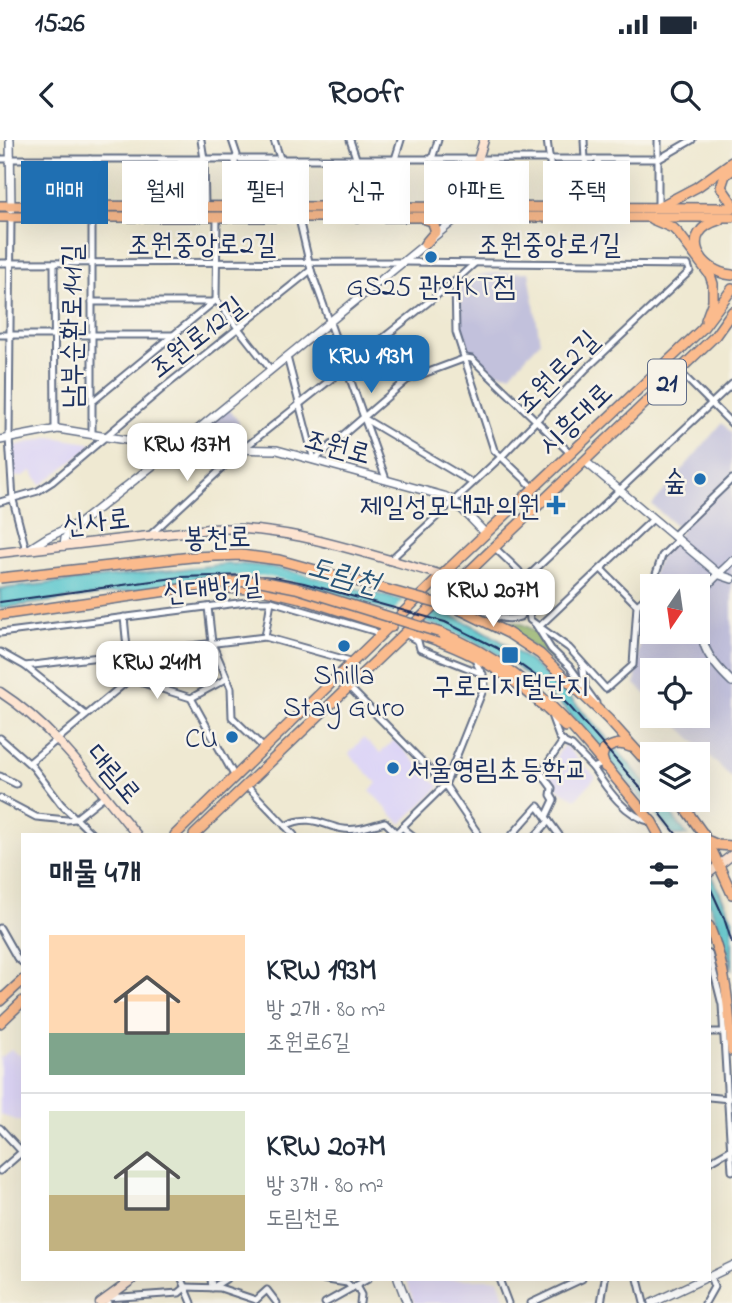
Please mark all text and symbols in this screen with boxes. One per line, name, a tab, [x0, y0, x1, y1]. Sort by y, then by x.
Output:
text: 15:26	[35, 6, 85, 44]
text: Roofr	[329, 71, 403, 118]
icon: back	[28, 76, 66, 114]
icon: search	[666, 76, 704, 114]
chip: 매매	[21, 161, 108, 224]
chip: 월세	[122, 161, 208, 224]
chip: 필터	[222, 161, 309, 224]
chip: 신규	[323, 161, 410, 224]
chip: 아파트	[424, 161, 529, 224]
chip: 주택	[543, 161, 630, 224]
street label: 조원중앙로2길	[127, 226, 277, 267]
street label: 조원중앙로1길	[477, 226, 621, 267]
street label: 남부순환로141길	[54, 244, 95, 408]
marker: GS25 관악KT점	[423, 249, 439, 265]
place label: GS25 관악KT점	[346, 268, 516, 309]
street label: 조원로12길	[141, 288, 255, 390]
street label: 조원로2길	[507, 322, 610, 425]
pin: KRW 193M	[299, 336, 443, 395]
text: KRW 193M	[328, 341, 414, 374]
road number: 21	[648, 359, 686, 404]
street label: 시흥대로	[530, 374, 623, 467]
street label: 조원로	[299, 420, 375, 477]
pin: KRW 137M	[115, 424, 259, 483]
text: KRW 137M	[143, 429, 231, 462]
place label: 숲	[663, 462, 686, 503]
marker: 숲	[692, 471, 708, 487]
place label: 제일성모내과의원	[360, 488, 540, 529]
marker: 제일성모내과의원	[546, 495, 566, 515]
street label: 신사로	[61, 500, 132, 547]
street label: 봉천로	[183, 518, 251, 561]
water label: 도림천	[303, 546, 387, 608]
street label: 신대방1길	[161, 566, 263, 615]
pin: KRW 207M	[421, 570, 565, 629]
north arrow	[640, 574, 710, 644]
map controls	[640, 574, 710, 812]
text: KRW 207M	[447, 575, 539, 608]
marker: Shilla Stay Guro	[336, 638, 352, 654]
pin: KRW 241M	[85, 642, 229, 701]
marker: 구로디지털단지	[500, 645, 520, 665]
text: KRW 241M	[112, 647, 202, 680]
place label: Shilla Stay Guro	[283, 657, 405, 730]
button: locate	[640, 658, 710, 728]
place label: 구로디지털단지	[431, 668, 589, 709]
place label: CU	[185, 720, 218, 761]
marker: CU	[224, 729, 240, 745]
street label: 대림로	[75, 736, 150, 814]
button: layers	[640, 742, 710, 812]
place label: 서울영림초등학교	[407, 751, 587, 792]
marker: 서울영림초등학교	[385, 760, 401, 776]
text: 매물 4개	[49, 853, 141, 897]
icon: filters	[645, 856, 683, 894]
text: KRW 193M	[266, 950, 377, 994]
icon: home	[105, 963, 189, 1047]
text: 방 2개 · 80 m²	[266, 994, 386, 1027]
text: 조원로6길	[266, 1027, 350, 1060]
text: KRW 207M	[266, 1126, 386, 1170]
icon: home	[105, 1139, 189, 1223]
text: 방 3개 · 80 m²	[266, 1170, 384, 1203]
text: 도림천로	[266, 1203, 340, 1236]

